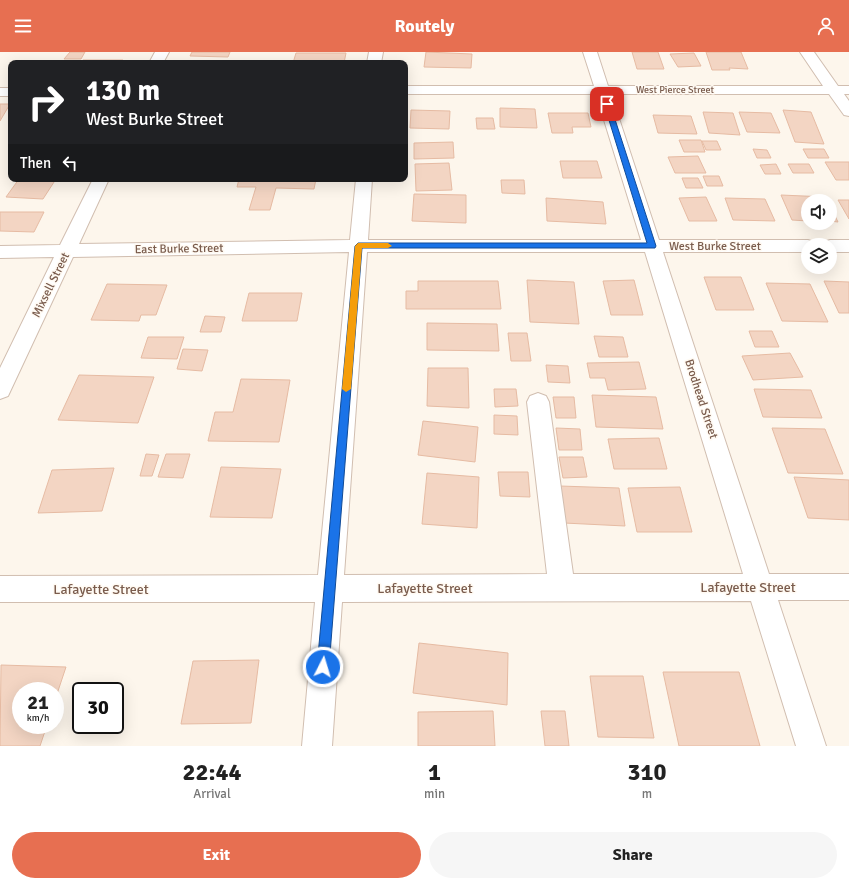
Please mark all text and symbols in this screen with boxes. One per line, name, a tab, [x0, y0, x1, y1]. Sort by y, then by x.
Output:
icon: menu	[12, 15, 34, 37]
text: Routely	[395, 15, 454, 37]
icon: person	[815, 15, 837, 37]
text: 130 m	[86, 74, 160, 108]
icon: right	[20, 76, 72, 128]
street label: West Pierce Street	[636, 84, 714, 96]
pin	[590, 87, 624, 121]
icon: arrive	[596, 93, 618, 115]
text: West Burke Street	[86, 108, 224, 130]
icon: left	[59, 152, 81, 174]
text: Then	[20, 154, 51, 172]
map controls	[801, 194, 837, 274]
button: sound	[801, 194, 837, 230]
button: layers	[801, 238, 837, 274]
street label: West Burke Street	[669, 239, 761, 254]
street label: East Burke Street	[134, 241, 224, 257]
street label: Mixsell Street	[29, 250, 73, 320]
street label: Brodhead Street	[681, 357, 721, 441]
street label: Lafayette Street	[700, 579, 796, 596]
street label: Lafayette Street	[377, 580, 473, 597]
street label: Lafayette Street	[53, 581, 149, 598]
position arrow	[302, 646, 344, 688]
speed limit sign: 30	[72, 682, 124, 734]
text: 21	[27, 690, 49, 715]
text: km/h	[27, 712, 49, 724]
text: 22:44	[183, 757, 241, 787]
text: 1	[428, 757, 441, 787]
text: 310	[628, 757, 666, 787]
text: Arrival	[193, 786, 231, 802]
text: min	[424, 786, 445, 802]
text: m	[642, 786, 652, 802]
button: Exit	[12, 832, 421, 878]
button: Share	[429, 832, 837, 878]

